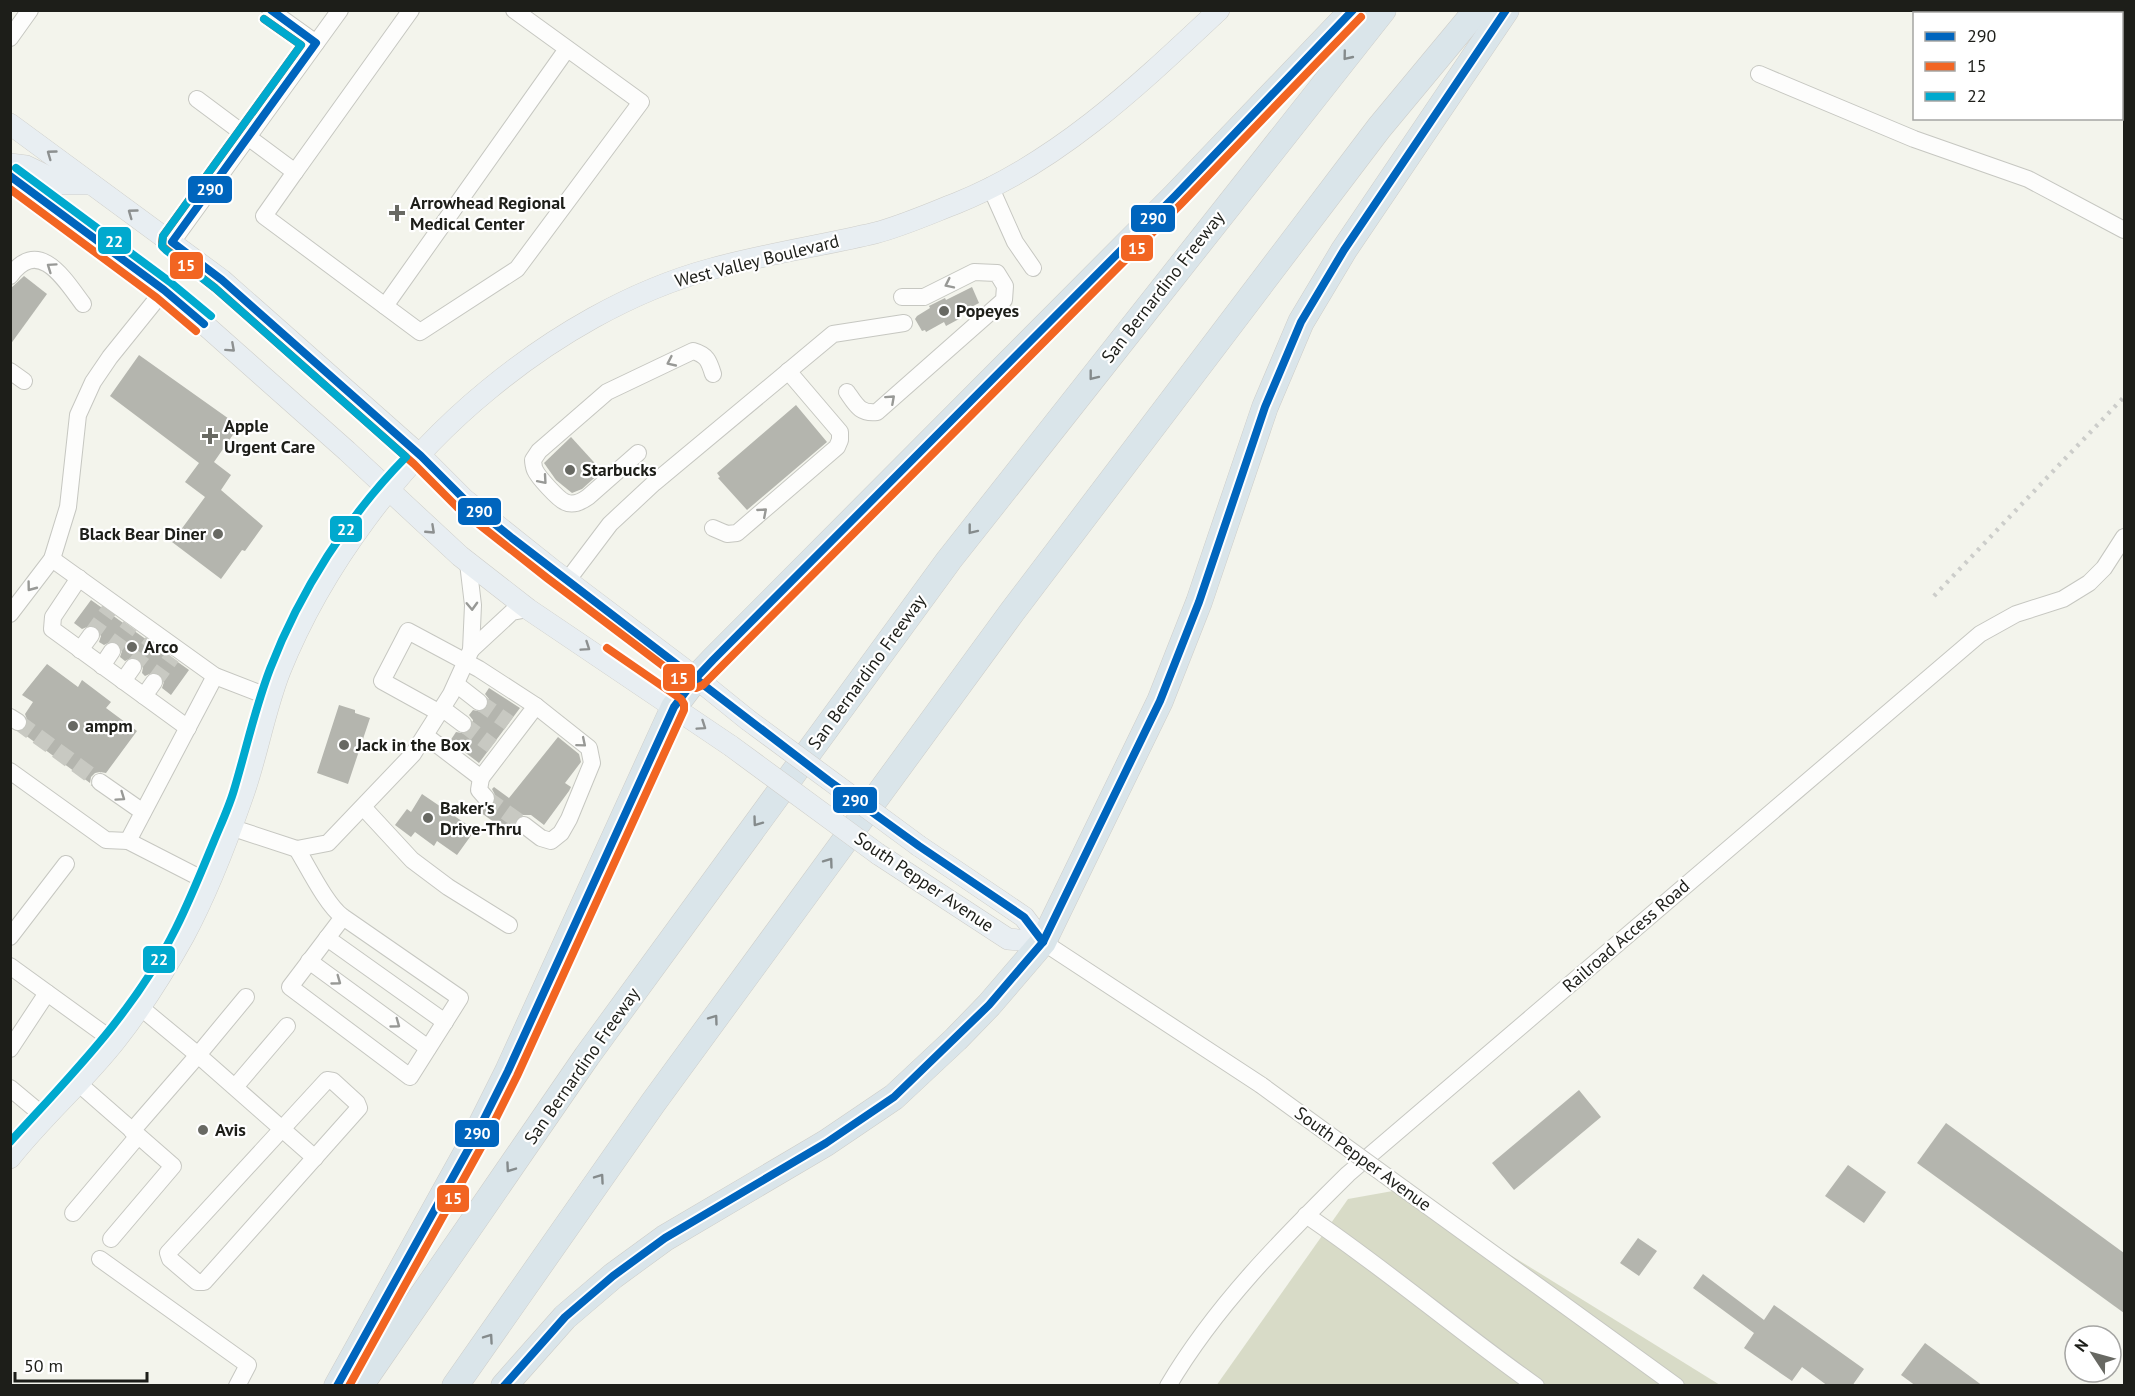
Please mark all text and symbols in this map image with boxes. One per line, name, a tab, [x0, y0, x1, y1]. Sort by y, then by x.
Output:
legend	[1913, 12, 2123, 120]
text: 290	[1967, 24, 1997, 47]
one-way arrow	[1343, 49, 1354, 60]
text: 15	[1967, 54, 1987, 77]
text: 22	[1967, 84, 1987, 107]
one-way arrow	[46, 150, 57, 161]
line badge: 290	[187, 175, 233, 204]
text: 290	[196, 179, 224, 199]
place label: Arrowhead Regional Medical Center	[410, 191, 566, 235]
marker: Arrowhead Regional Medical Center	[388, 204, 406, 222]
line badge: 290	[1130, 204, 1176, 233]
street label: San Bernardino Freeway	[1096, 206, 1229, 367]
text: 290	[1139, 208, 1167, 228]
one-way arrow	[127, 209, 138, 220]
line badge: 22	[97, 226, 132, 255]
street label: West Valley Boulevard	[672, 229, 841, 292]
text: 22	[105, 231, 123, 251]
line badge: 15	[1120, 234, 1154, 262]
text: 15	[1128, 238, 1146, 258]
line badge: 15	[169, 251, 204, 280]
text: 15	[177, 255, 195, 275]
one-way arrow	[47, 263, 58, 274]
one-way arrow	[945, 276, 956, 288]
place label: Popeyes	[956, 299, 1020, 322]
marker: Popeyes	[937, 304, 951, 318]
one-way arrow	[224, 341, 235, 352]
one-way arrow	[666, 354, 677, 366]
one-way arrow	[1090, 370, 1101, 381]
one-way arrow	[884, 395, 895, 406]
place label: Apple Urgent Care	[224, 414, 315, 458]
marker: Apple Urgent Care	[201, 427, 219, 445]
place label: Starbucks	[582, 458, 657, 481]
marker: Starbucks	[563, 463, 577, 477]
one-way arrow	[536, 473, 547, 484]
line badge: 290	[457, 497, 502, 526]
text: 290	[465, 501, 493, 521]
one-way arrow	[756, 508, 767, 519]
line badge: 22	[329, 515, 363, 543]
text: 22	[337, 519, 355, 539]
place label: Black Bear Diner	[79, 522, 207, 545]
one-way arrow	[424, 523, 434, 534]
one-way arrow	[969, 523, 980, 534]
marker: Black Bear Diner	[211, 527, 225, 541]
one-way arrow	[28, 580, 39, 591]
street label: San Bernardino Freeway	[802, 589, 931, 754]
one-way arrow	[465, 602, 478, 611]
place label: Arco	[144, 635, 179, 658]
marker: Arco	[125, 640, 139, 654]
one-way arrow	[579, 640, 590, 651]
line badge: 15	[662, 663, 696, 692]
text: 15	[670, 668, 688, 688]
place label: ampm	[85, 714, 133, 737]
marker: ampm	[66, 719, 80, 733]
one-way arrow	[696, 719, 707, 730]
place label: Jack in the Box	[355, 733, 470, 756]
one-way arrow	[575, 735, 586, 746]
marker: Jack in the Box	[337, 738, 351, 752]
line badge: 290	[832, 786, 878, 814]
one-way arrow	[115, 790, 126, 801]
text: 290	[841, 790, 869, 810]
place label: Baker's Drive-Thru	[440, 796, 522, 840]
marker: Baker's Drive-Thru	[421, 811, 435, 825]
one-way arrow	[754, 815, 765, 826]
street label: South Pepper Avenue	[850, 826, 998, 937]
one-way arrow	[822, 857, 833, 868]
street label: Railroad Access Road	[1557, 874, 1694, 997]
line badge: 22	[142, 945, 176, 974]
text: 22	[150, 949, 168, 969]
one-way arrow	[330, 974, 341, 985]
street label: San Bernardino Freeway	[519, 982, 645, 1149]
one-way arrow	[707, 1015, 718, 1026]
one-way arrow	[390, 1017, 401, 1028]
street label: South Pepper Avenue	[1290, 1101, 1436, 1216]
place label: Avis	[215, 1118, 246, 1141]
line badge: 290	[454, 1119, 500, 1148]
marker: Avis	[196, 1123, 210, 1137]
text: 290	[463, 1123, 491, 1143]
one-way arrow	[506, 1162, 517, 1173]
one-way arrow	[593, 1173, 604, 1184]
line badge: 15	[436, 1184, 470, 1213]
text: 15	[444, 1188, 462, 1208]
north arrow	[2063, 1324, 2123, 1384]
one-way arrow	[482, 1333, 493, 1344]
text: N	[2070, 1335, 2092, 1355]
scale bar	[15, 1345, 147, 1383]
text: 50 m	[24, 1354, 63, 1377]

